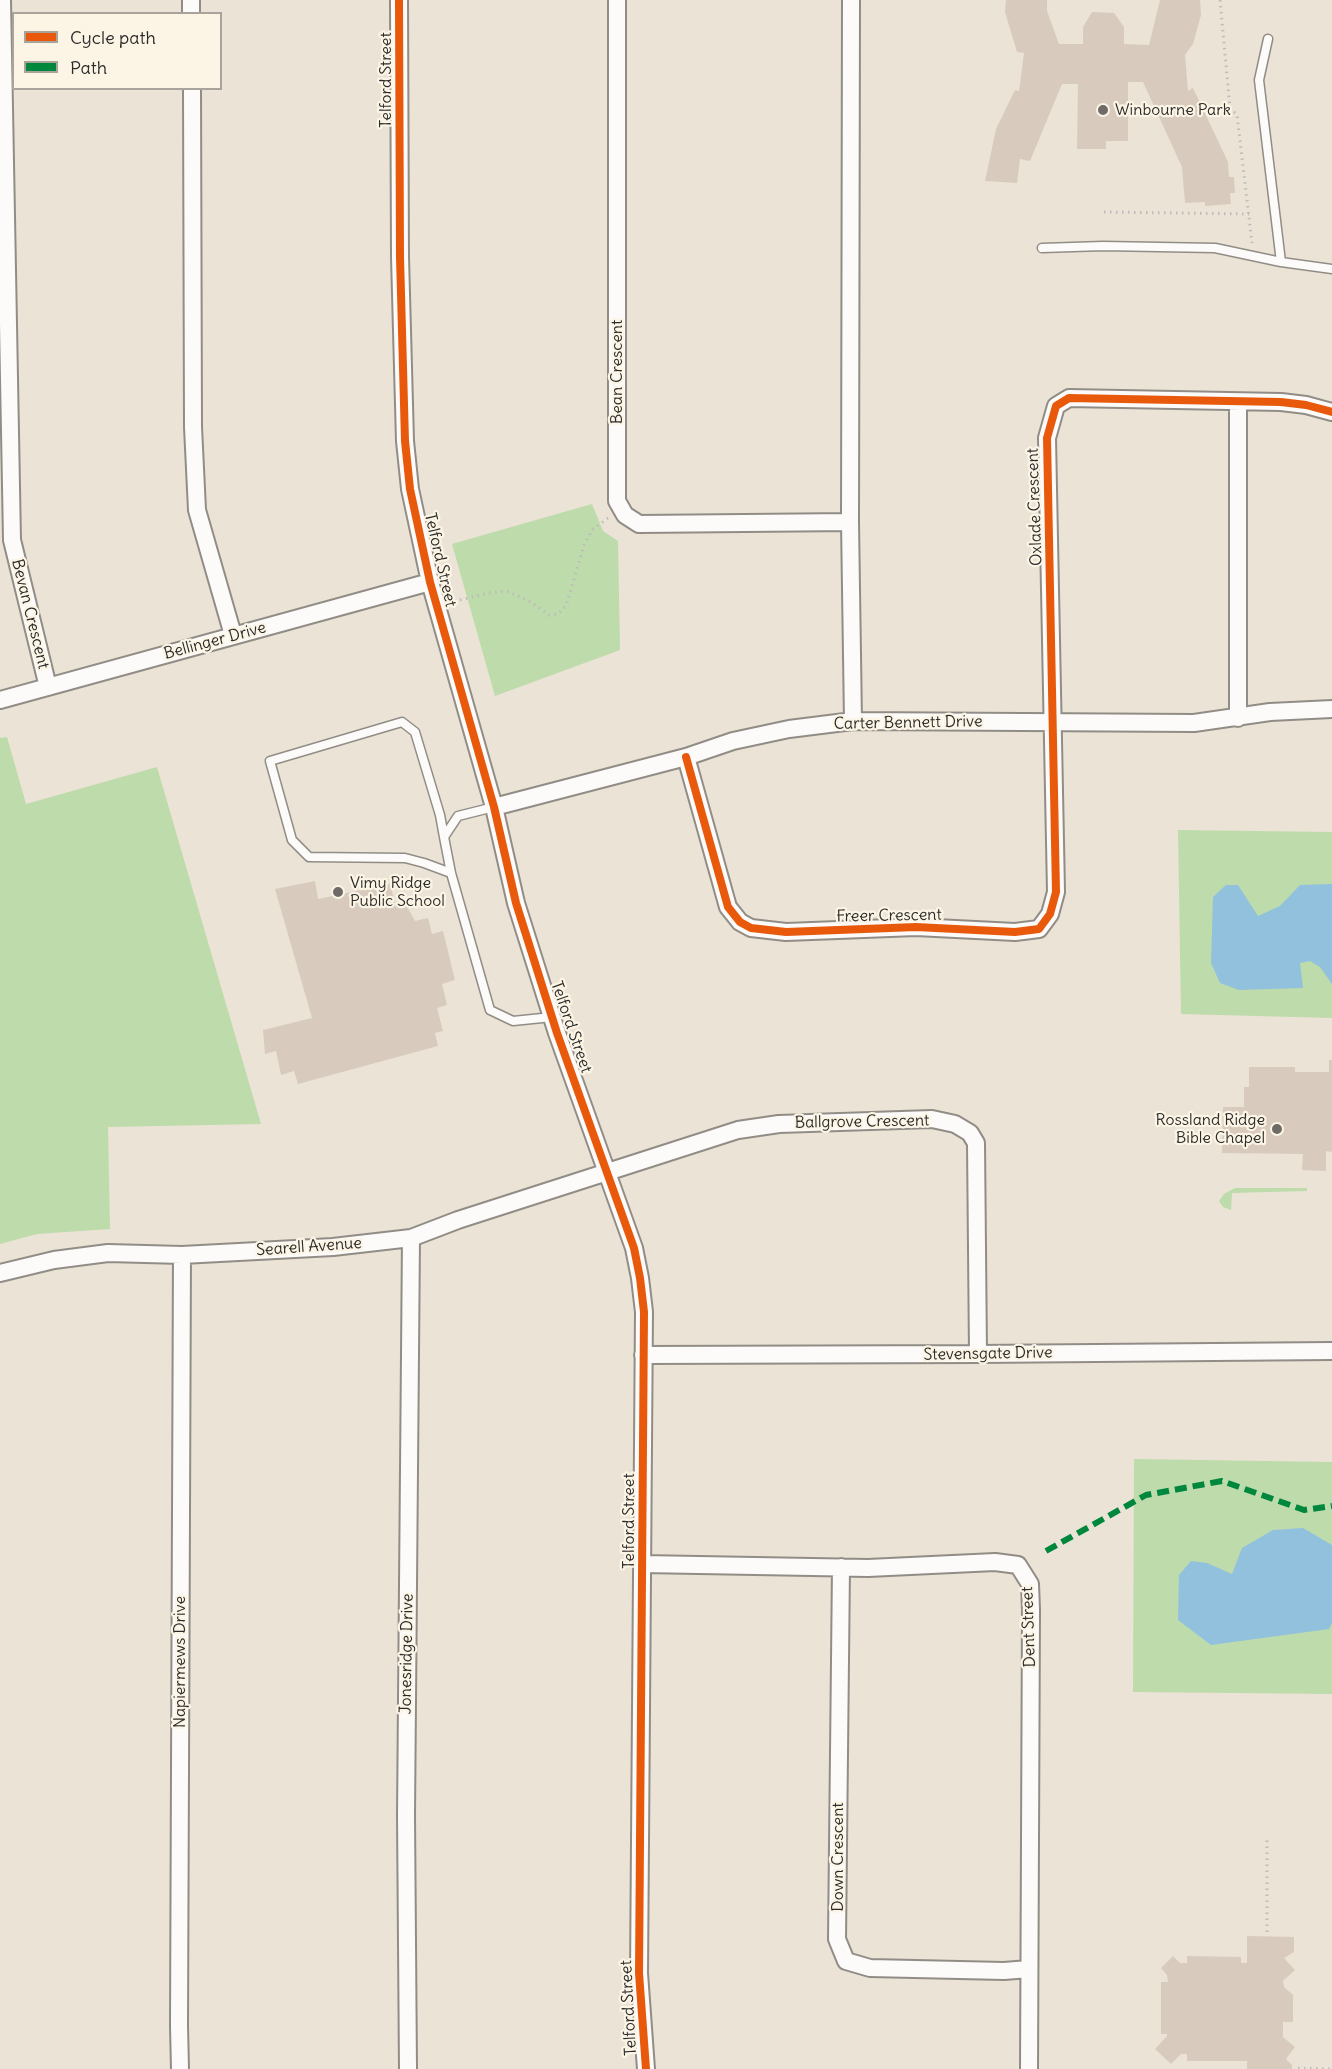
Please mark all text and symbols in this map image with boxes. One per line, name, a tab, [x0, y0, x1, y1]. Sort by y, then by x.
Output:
legend	[12, 12, 222, 90]
text: Cycle path	[70, 26, 156, 49]
street label: Telford Street	[376, 32, 396, 128]
text: Path	[70, 56, 107, 79]
place label: Winbourne Park	[1115, 100, 1231, 120]
marker: Winbourne Park	[1096, 103, 1110, 117]
street label: Bean Crescent	[607, 320, 627, 424]
street label: Oxlade Crescent	[1023, 448, 1047, 566]
street label: Telford Street	[420, 511, 460, 609]
street label: Bevan Crescent	[7, 557, 53, 671]
street label: Bellinger Drive	[162, 618, 268, 664]
street label: Carter Bennett Drive	[833, 712, 983, 734]
place label: Vimy Ridge Public School	[350, 873, 445, 911]
marker: Vimy Ridge Public School	[331, 885, 345, 899]
street label: Freer Crescent	[836, 905, 942, 927]
street label: Telford Street	[546, 979, 596, 1075]
place label: Rossland Ridge Bible Chapel	[1155, 1110, 1265, 1148]
street label: Ballgrove Crescent	[795, 1111, 929, 1133]
marker: Rossland Ridge Bible Chapel	[1270, 1122, 1284, 1136]
street label: Searell Avenue	[255, 1234, 363, 1260]
street label: Stevensgate Drive	[923, 1343, 1053, 1365]
street label: Telford Street	[619, 1473, 639, 1569]
street label: Dent Street	[1018, 1586, 1040, 1668]
street label: Jonesridge Drive	[396, 1593, 418, 1715]
street label: Napiermews Drive	[170, 1596, 190, 1728]
street label: Down Crescent	[828, 1802, 848, 1912]
street label: Telford Street	[617, 1960, 641, 2056]

